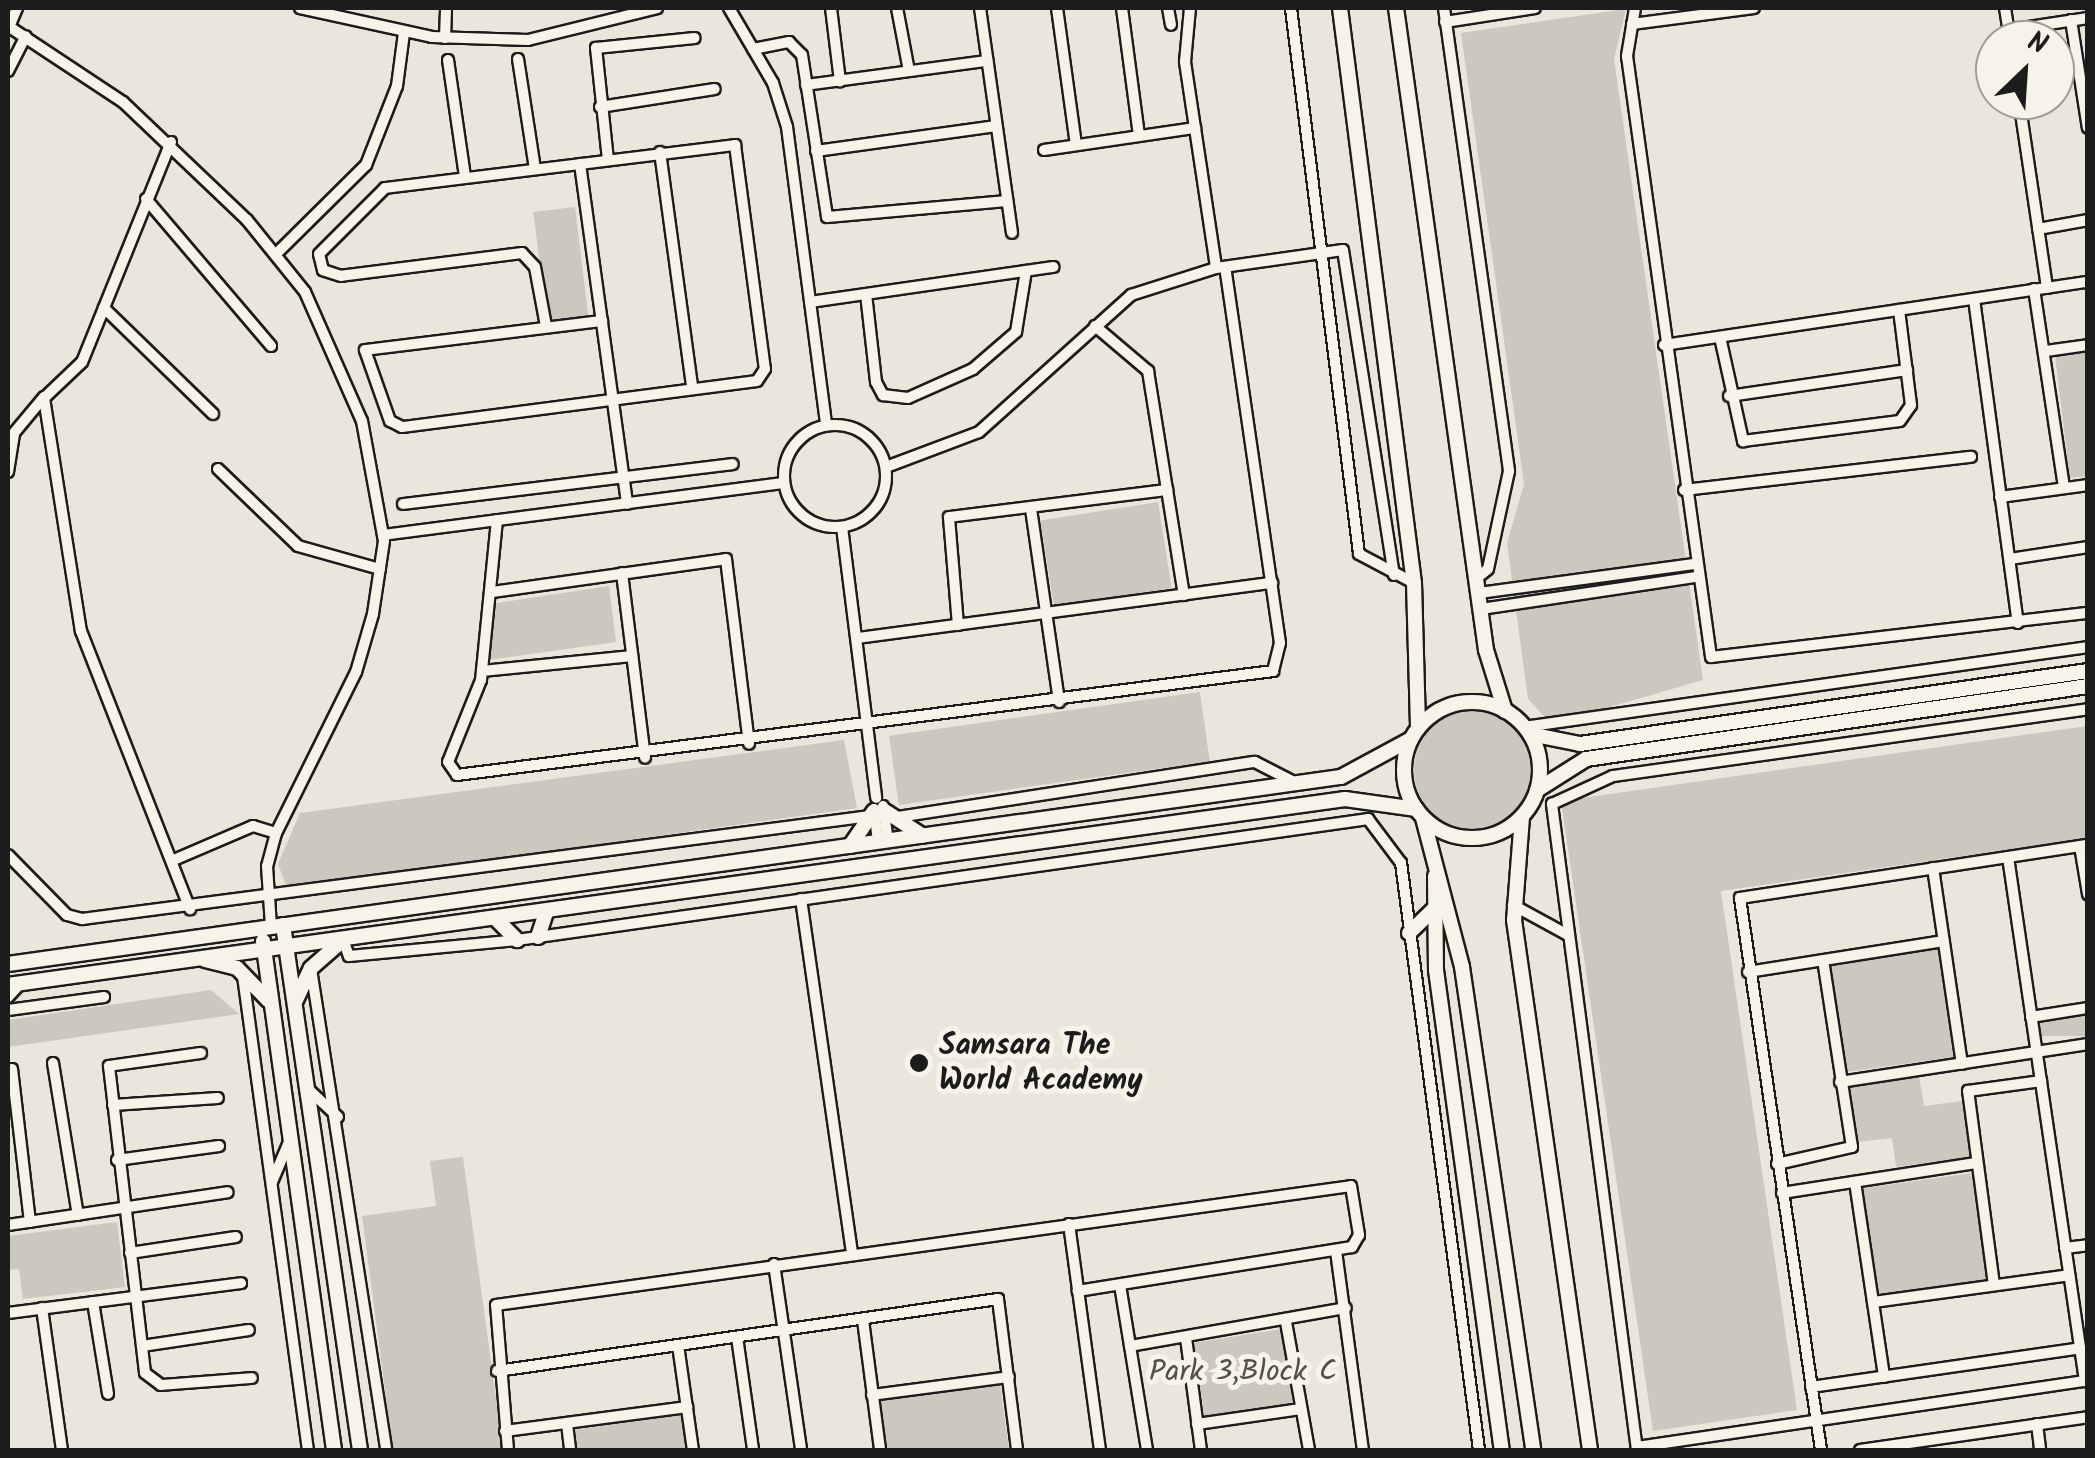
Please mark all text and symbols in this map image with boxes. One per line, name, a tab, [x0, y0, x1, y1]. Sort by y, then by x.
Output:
north arrow	[1975, 20, 2075, 120]
text: N	[2020, 20, 2055, 68]
place label: Samsara The World Academy	[939, 1028, 1143, 1098]
marker: Samsara The World Academy	[908, 1052, 930, 1074]
park label: Park 3,Block C	[1149, 1354, 1337, 1390]

